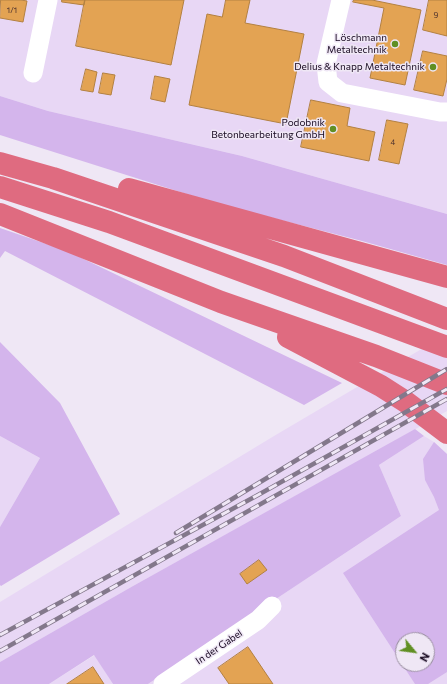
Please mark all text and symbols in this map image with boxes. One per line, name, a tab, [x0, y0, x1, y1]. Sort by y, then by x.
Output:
house number: 1/1	[7, 5, 17, 15]
house number: 9	[434, 10, 438, 20]
place label: Löschmann Metaltechnik	[327, 32, 387, 56]
marker: Löschmann Metaltechnik	[390, 39, 400, 49]
place label: Delius & Knapp Metaltechnik	[294, 61, 425, 73]
marker: Delius & Knapp Metaltechnik	[428, 62, 438, 72]
place label: Podobnik Betonbearbeitung GmbH	[211, 117, 325, 140]
marker: Podobnik Betonbearbeitung GmbH	[328, 124, 338, 134]
house number: 4	[391, 137, 395, 147]
street label: In der Gabel	[193, 627, 245, 667]
north arrow	[395, 632, 435, 672]
text: N	[417, 651, 433, 664]

